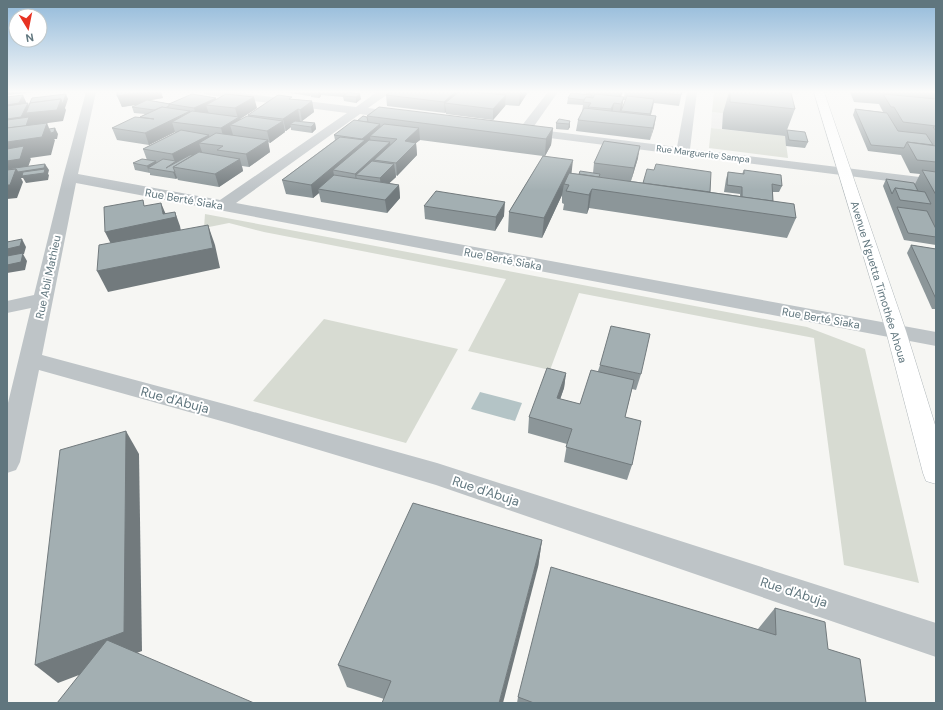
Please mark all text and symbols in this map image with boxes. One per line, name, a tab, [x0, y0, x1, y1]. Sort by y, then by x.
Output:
north arrow	[8, 8, 48, 48]
text: N	[25, 30, 35, 45]
street label: Rue Marguerite Sampa	[656, 142, 751, 166]
street label: Rue Berté Siaka	[144, 185, 224, 213]
street label: Avenue N'guetta Timothée Ahoua	[848, 199, 910, 365]
street label: Rue Abli Mathieu	[32, 234, 64, 320]
street label: Rue Berté Siaka	[463, 245, 543, 273]
street label: Rue Berté Siaka	[781, 304, 861, 332]
street label: Rue d'Abuja	[139, 383, 211, 417]
street label: Rue d'Abuja	[450, 472, 522, 510]
street label: Rue d'Abuja	[758, 573, 830, 611]

